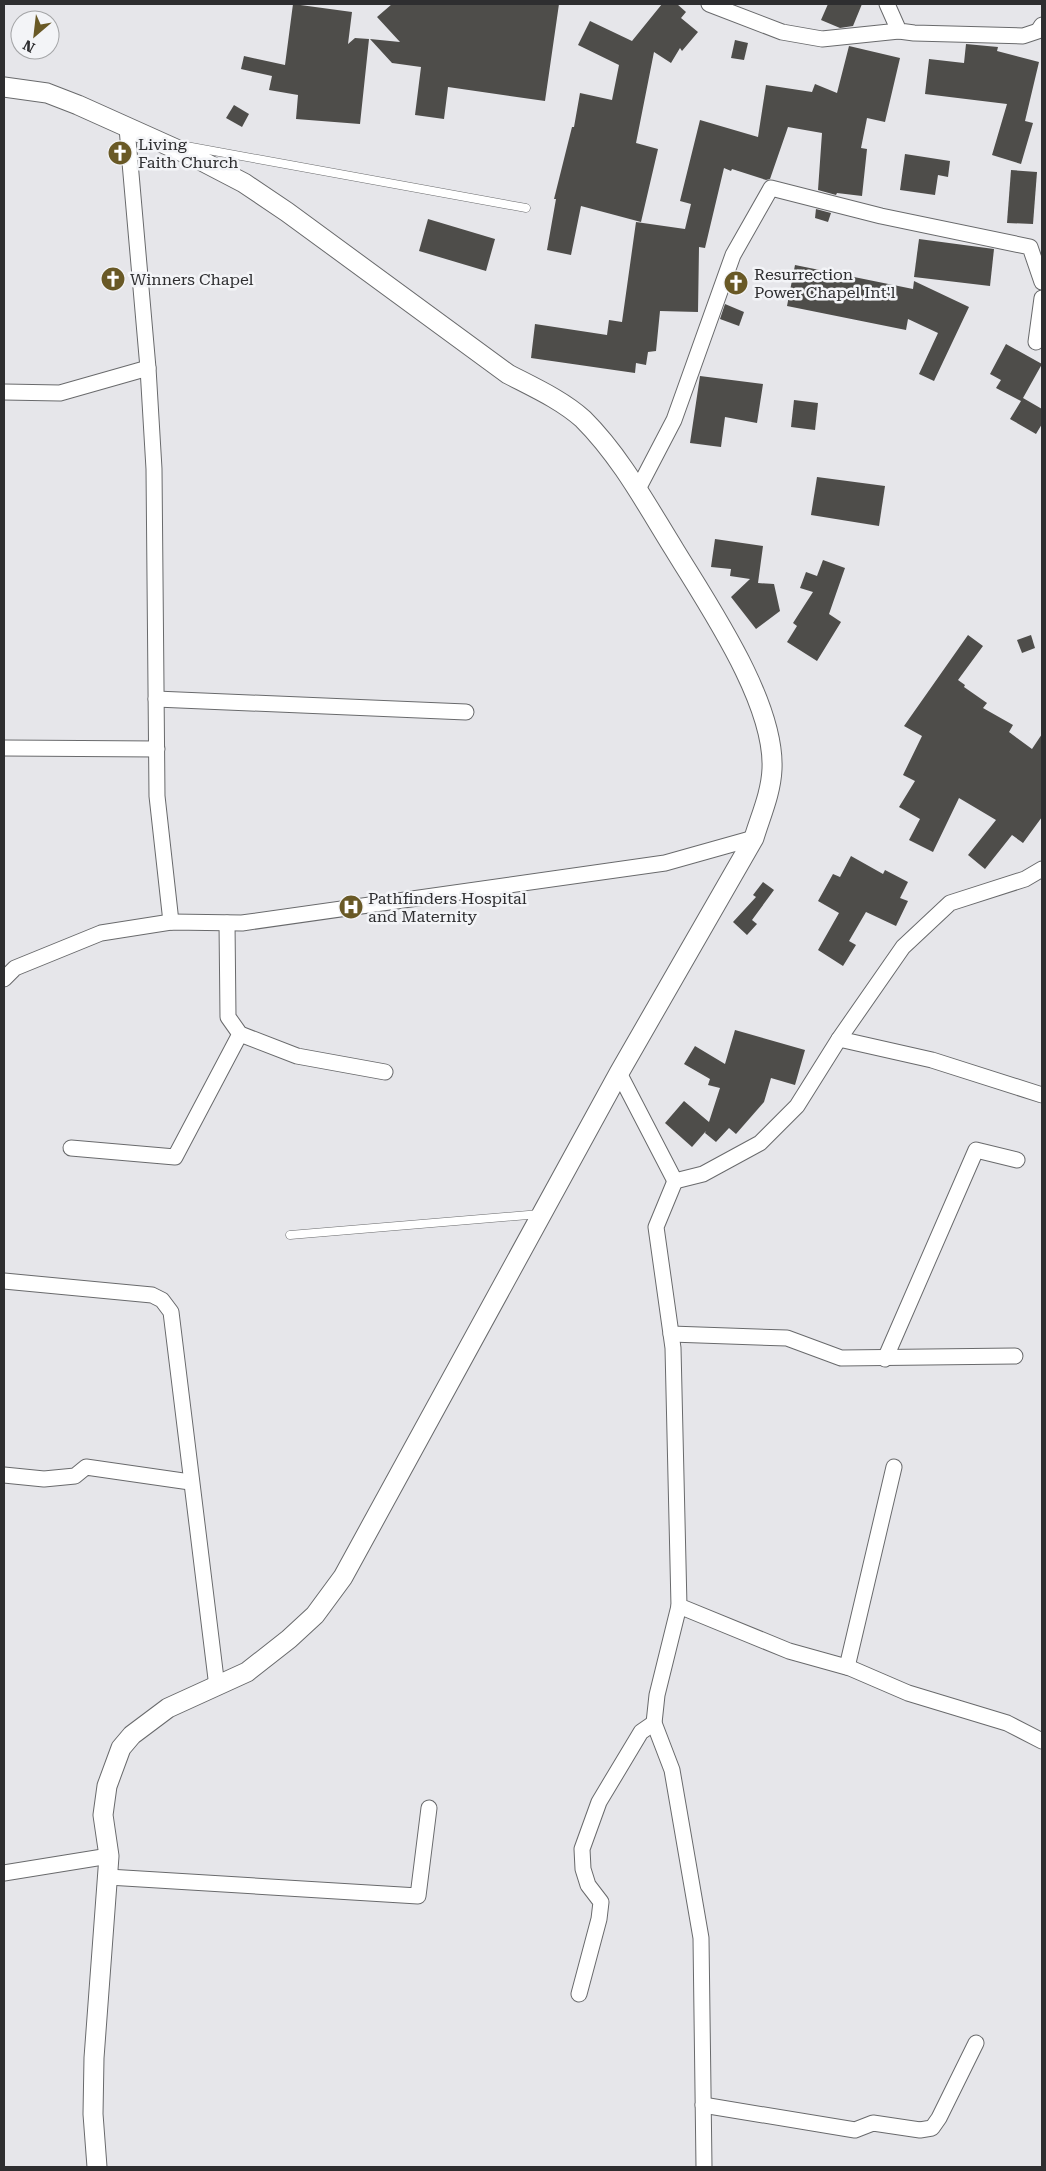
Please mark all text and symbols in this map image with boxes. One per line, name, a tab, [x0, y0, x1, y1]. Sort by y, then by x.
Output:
north arrow	[10, 10, 60, 60]
text: N	[20, 37, 37, 56]
place label: Living Faith Church	[138, 135, 238, 172]
church icon: Living Faith Church	[107, 140, 133, 166]
place label: Resurrection Power Chapel Int'l	[754, 265, 895, 302]
church icon: Winners Chapel	[100, 266, 126, 292]
place label: Winners Chapel	[130, 270, 254, 289]
church icon: Resurrection Power Chapel Int'l	[723, 270, 749, 296]
place label: Pathfinders Hospital and Maternity	[368, 889, 527, 926]
hospital icon: Pathfinders Hospital and Maternity	[338, 894, 364, 920]

